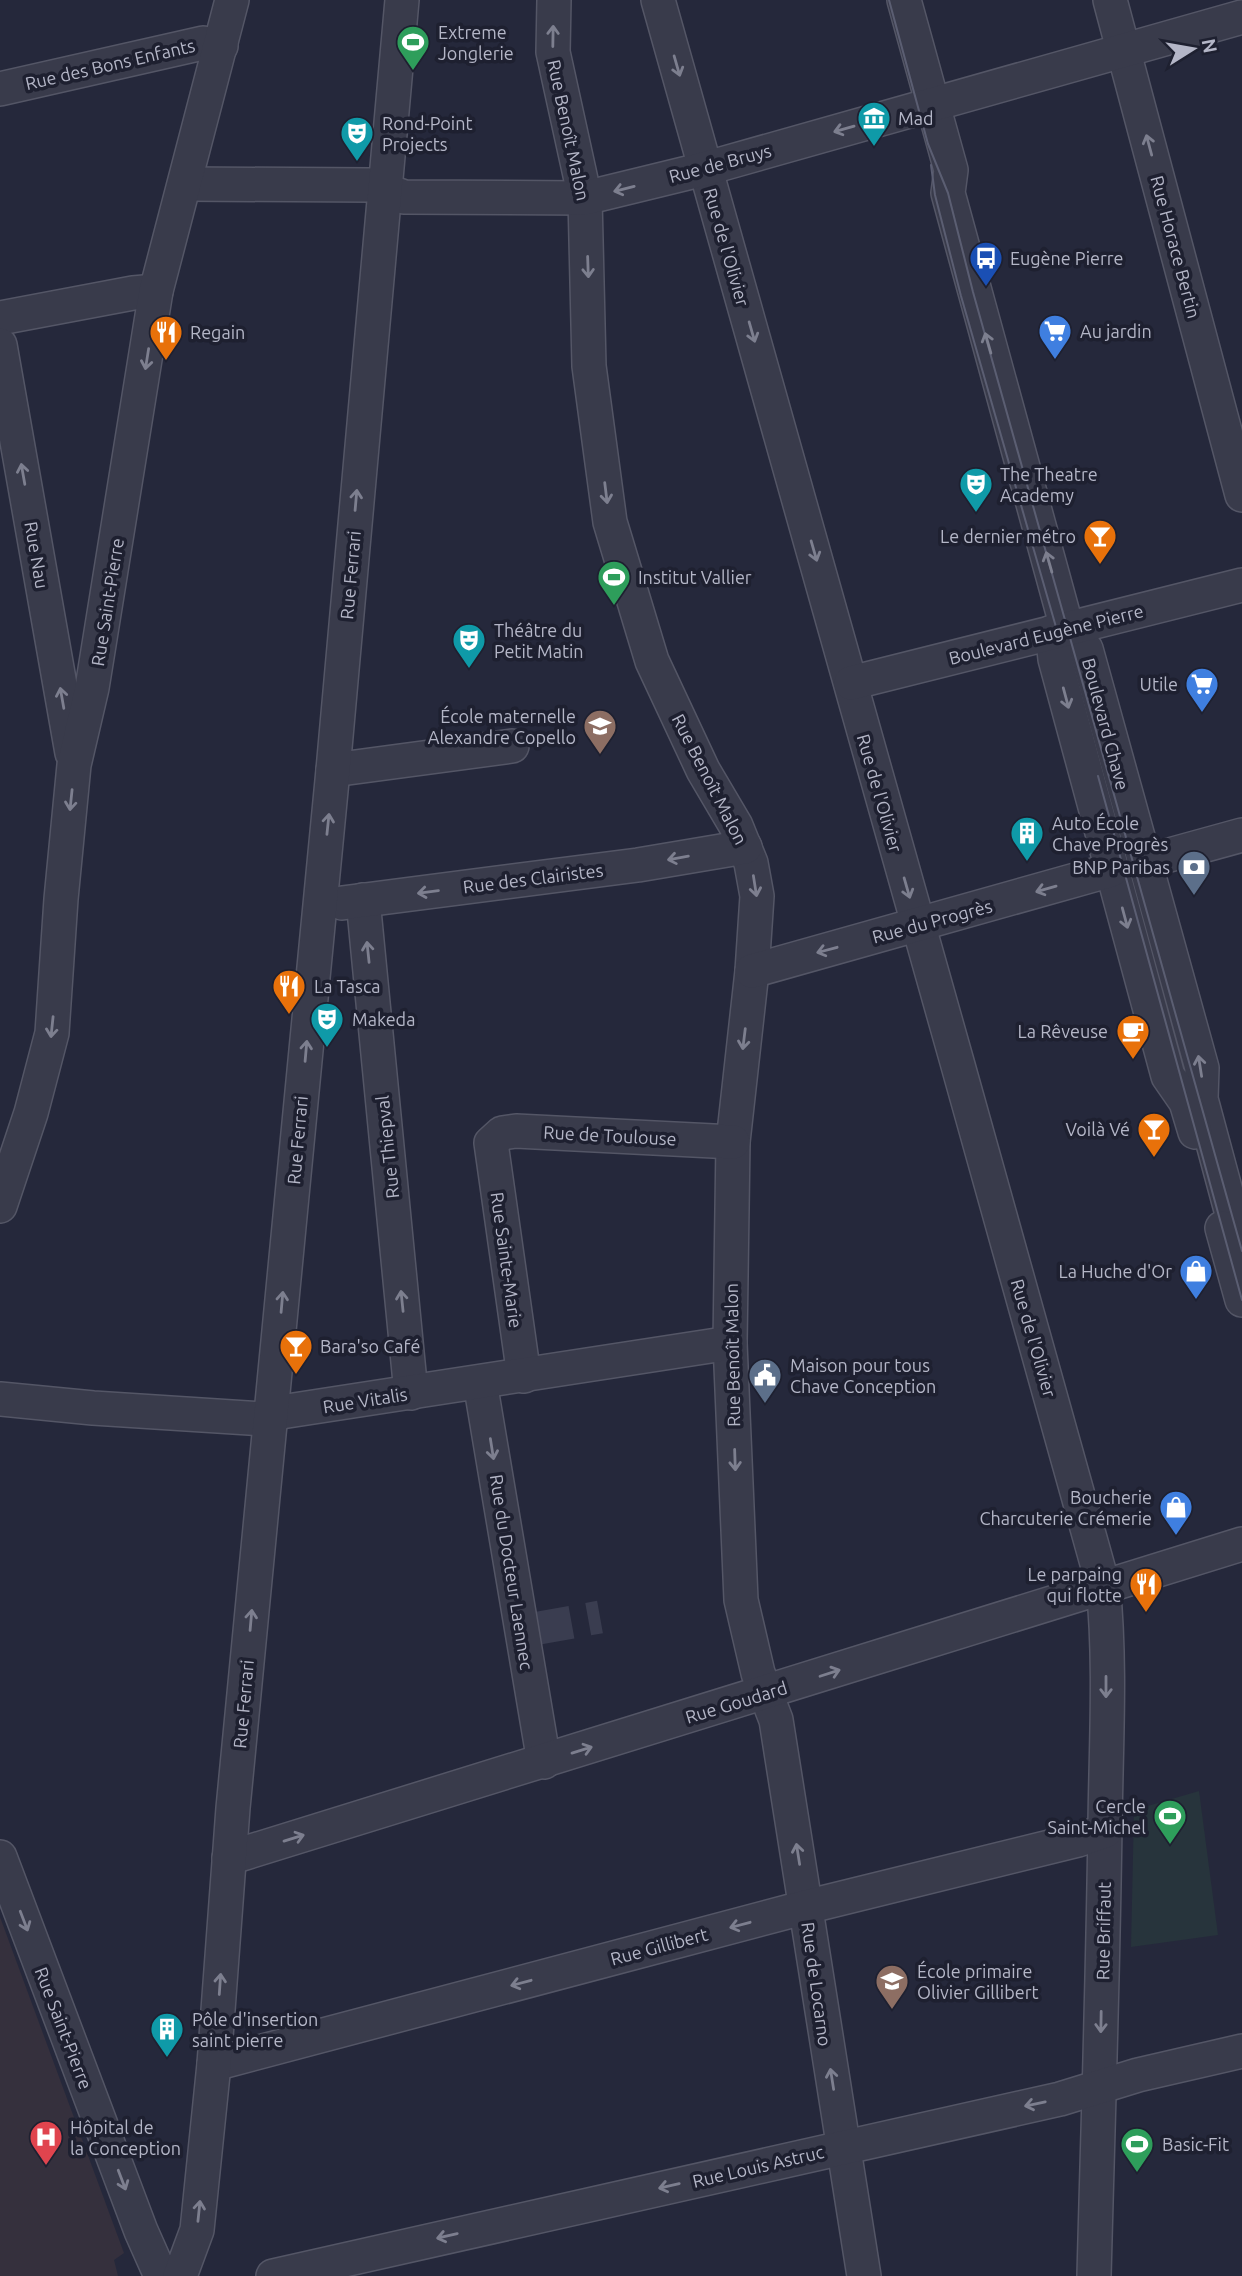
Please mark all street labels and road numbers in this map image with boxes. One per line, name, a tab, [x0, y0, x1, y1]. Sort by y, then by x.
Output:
street label: Rue des Bons Enfants	[23, 35, 197, 93]
street label: Rue Benoît Malon	[544, 58, 594, 202]
street label: Rue de Bruys	[667, 140, 774, 186]
street label: Rue Horace Bertin	[1147, 173, 1205, 321]
street label: Rue de l'Olivier	[701, 186, 753, 309]
street label: Rue Nau	[21, 520, 53, 590]
street label: Rue Ferrari	[336, 530, 364, 620]
street label: Rue Saint-Pierre	[87, 537, 127, 667]
street label: Boulevard Eugène Pierre	[947, 600, 1145, 668]
street label: Boulevard Chave	[1079, 656, 1133, 792]
street label: Rue Benoît Malon	[668, 710, 752, 848]
street label: Rue de l'Olivier	[854, 732, 906, 855]
street label: Rue des Clairistes	[462, 859, 604, 897]
street label: Rue du Progrès	[870, 895, 994, 947]
street label: Rue Thiepval	[372, 1094, 402, 1199]
street label: Rue Ferrari	[283, 1095, 311, 1185]
street label: Rue de Toulouse	[543, 1122, 677, 1148]
street label: Rue Sainte-Marie	[488, 1191, 526, 1329]
street label: Rue de l'Olivier	[1008, 1277, 1060, 1400]
street label: Rue Benoît Malon	[721, 1283, 743, 1427]
street label: Rue Vitalis	[321, 1383, 409, 1417]
street label: Rue du Docteur Laennec	[487, 1473, 537, 1671]
street label: Rue Ferrari	[229, 1659, 257, 1749]
street label: Rue Goudard	[683, 1677, 789, 1727]
street label: Rue Briffaut	[1092, 1882, 1114, 1980]
street label: Rue de Locarno	[798, 1921, 836, 2047]
street label: Rue Gillibert	[608, 1923, 710, 1969]
street label: Rue Saint-Pierre	[31, 1964, 97, 2092]
street label: Rue Louis Astruc	[690, 2141, 826, 2191]

